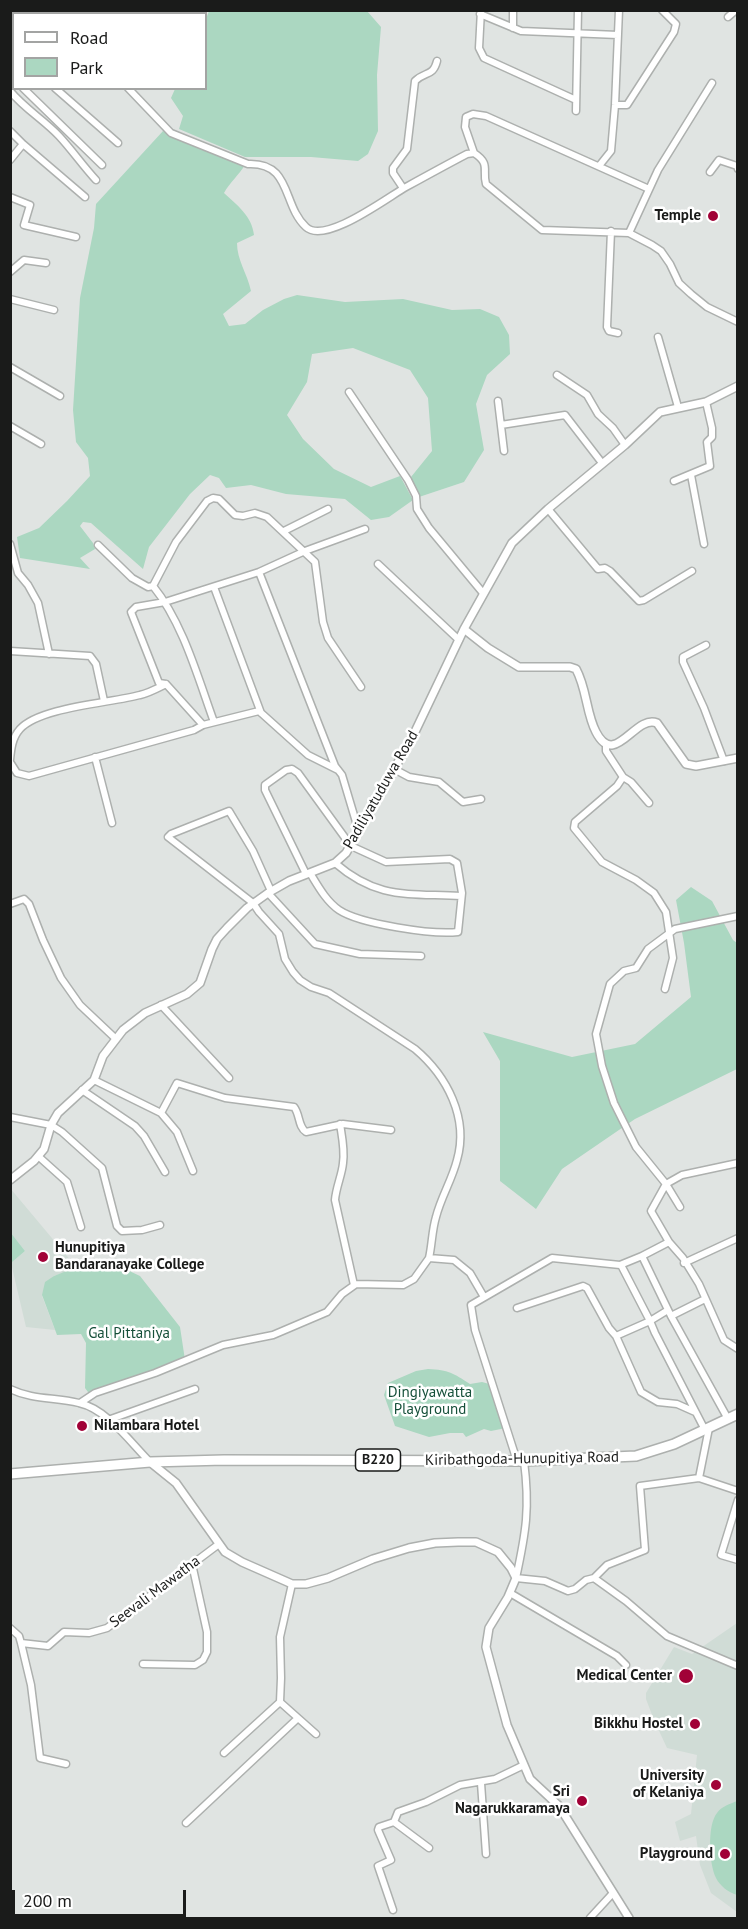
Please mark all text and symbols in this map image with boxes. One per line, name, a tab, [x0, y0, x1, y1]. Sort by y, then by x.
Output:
legend	[12, 12, 207, 90]
text: Road	[70, 26, 108, 49]
text: Park	[70, 56, 103, 79]
place label: Temple	[655, 207, 701, 225]
marker: Temple	[706, 209, 720, 223]
street label: Padiliyatuduwa Road	[340, 728, 422, 852]
place label: Hunupitiya Bandaranayake College	[55, 1239, 204, 1274]
marker: Hunupitiya Bandaranayake College	[36, 1250, 50, 1264]
park label: Gal Pittaniya	[88, 1325, 170, 1343]
park label: Dingiyawatta Playground	[388, 1384, 472, 1419]
place label: Nilambara Hotel	[94, 1417, 199, 1435]
marker: Nilambara Hotel	[75, 1419, 89, 1433]
street label: Kiribathgoda-Hunupitiya Road	[425, 1448, 619, 1470]
road number: B220	[356, 1449, 400, 1471]
street label: Seevali Mawatha	[106, 1552, 204, 1632]
place label: Medical Center	[576, 1667, 672, 1685]
marker: Medical Center	[677, 1667, 695, 1685]
place label: Bikkhu Hostel	[594, 1715, 683, 1733]
marker: Bikkhu Hostel	[688, 1717, 702, 1731]
place label: University of Kelaniya	[633, 1767, 704, 1802]
marker: University of Kelaniya	[709, 1778, 723, 1792]
place label: Sri Nagarukkaramaya	[455, 1783, 570, 1818]
marker: Sri Nagarukkaramaya	[575, 1794, 589, 1808]
place label: Playground	[640, 1845, 713, 1863]
marker: Playground	[718, 1847, 732, 1861]
scale bar	[15, 1878, 189, 1916]
text: 200 m	[23, 1889, 72, 1912]

